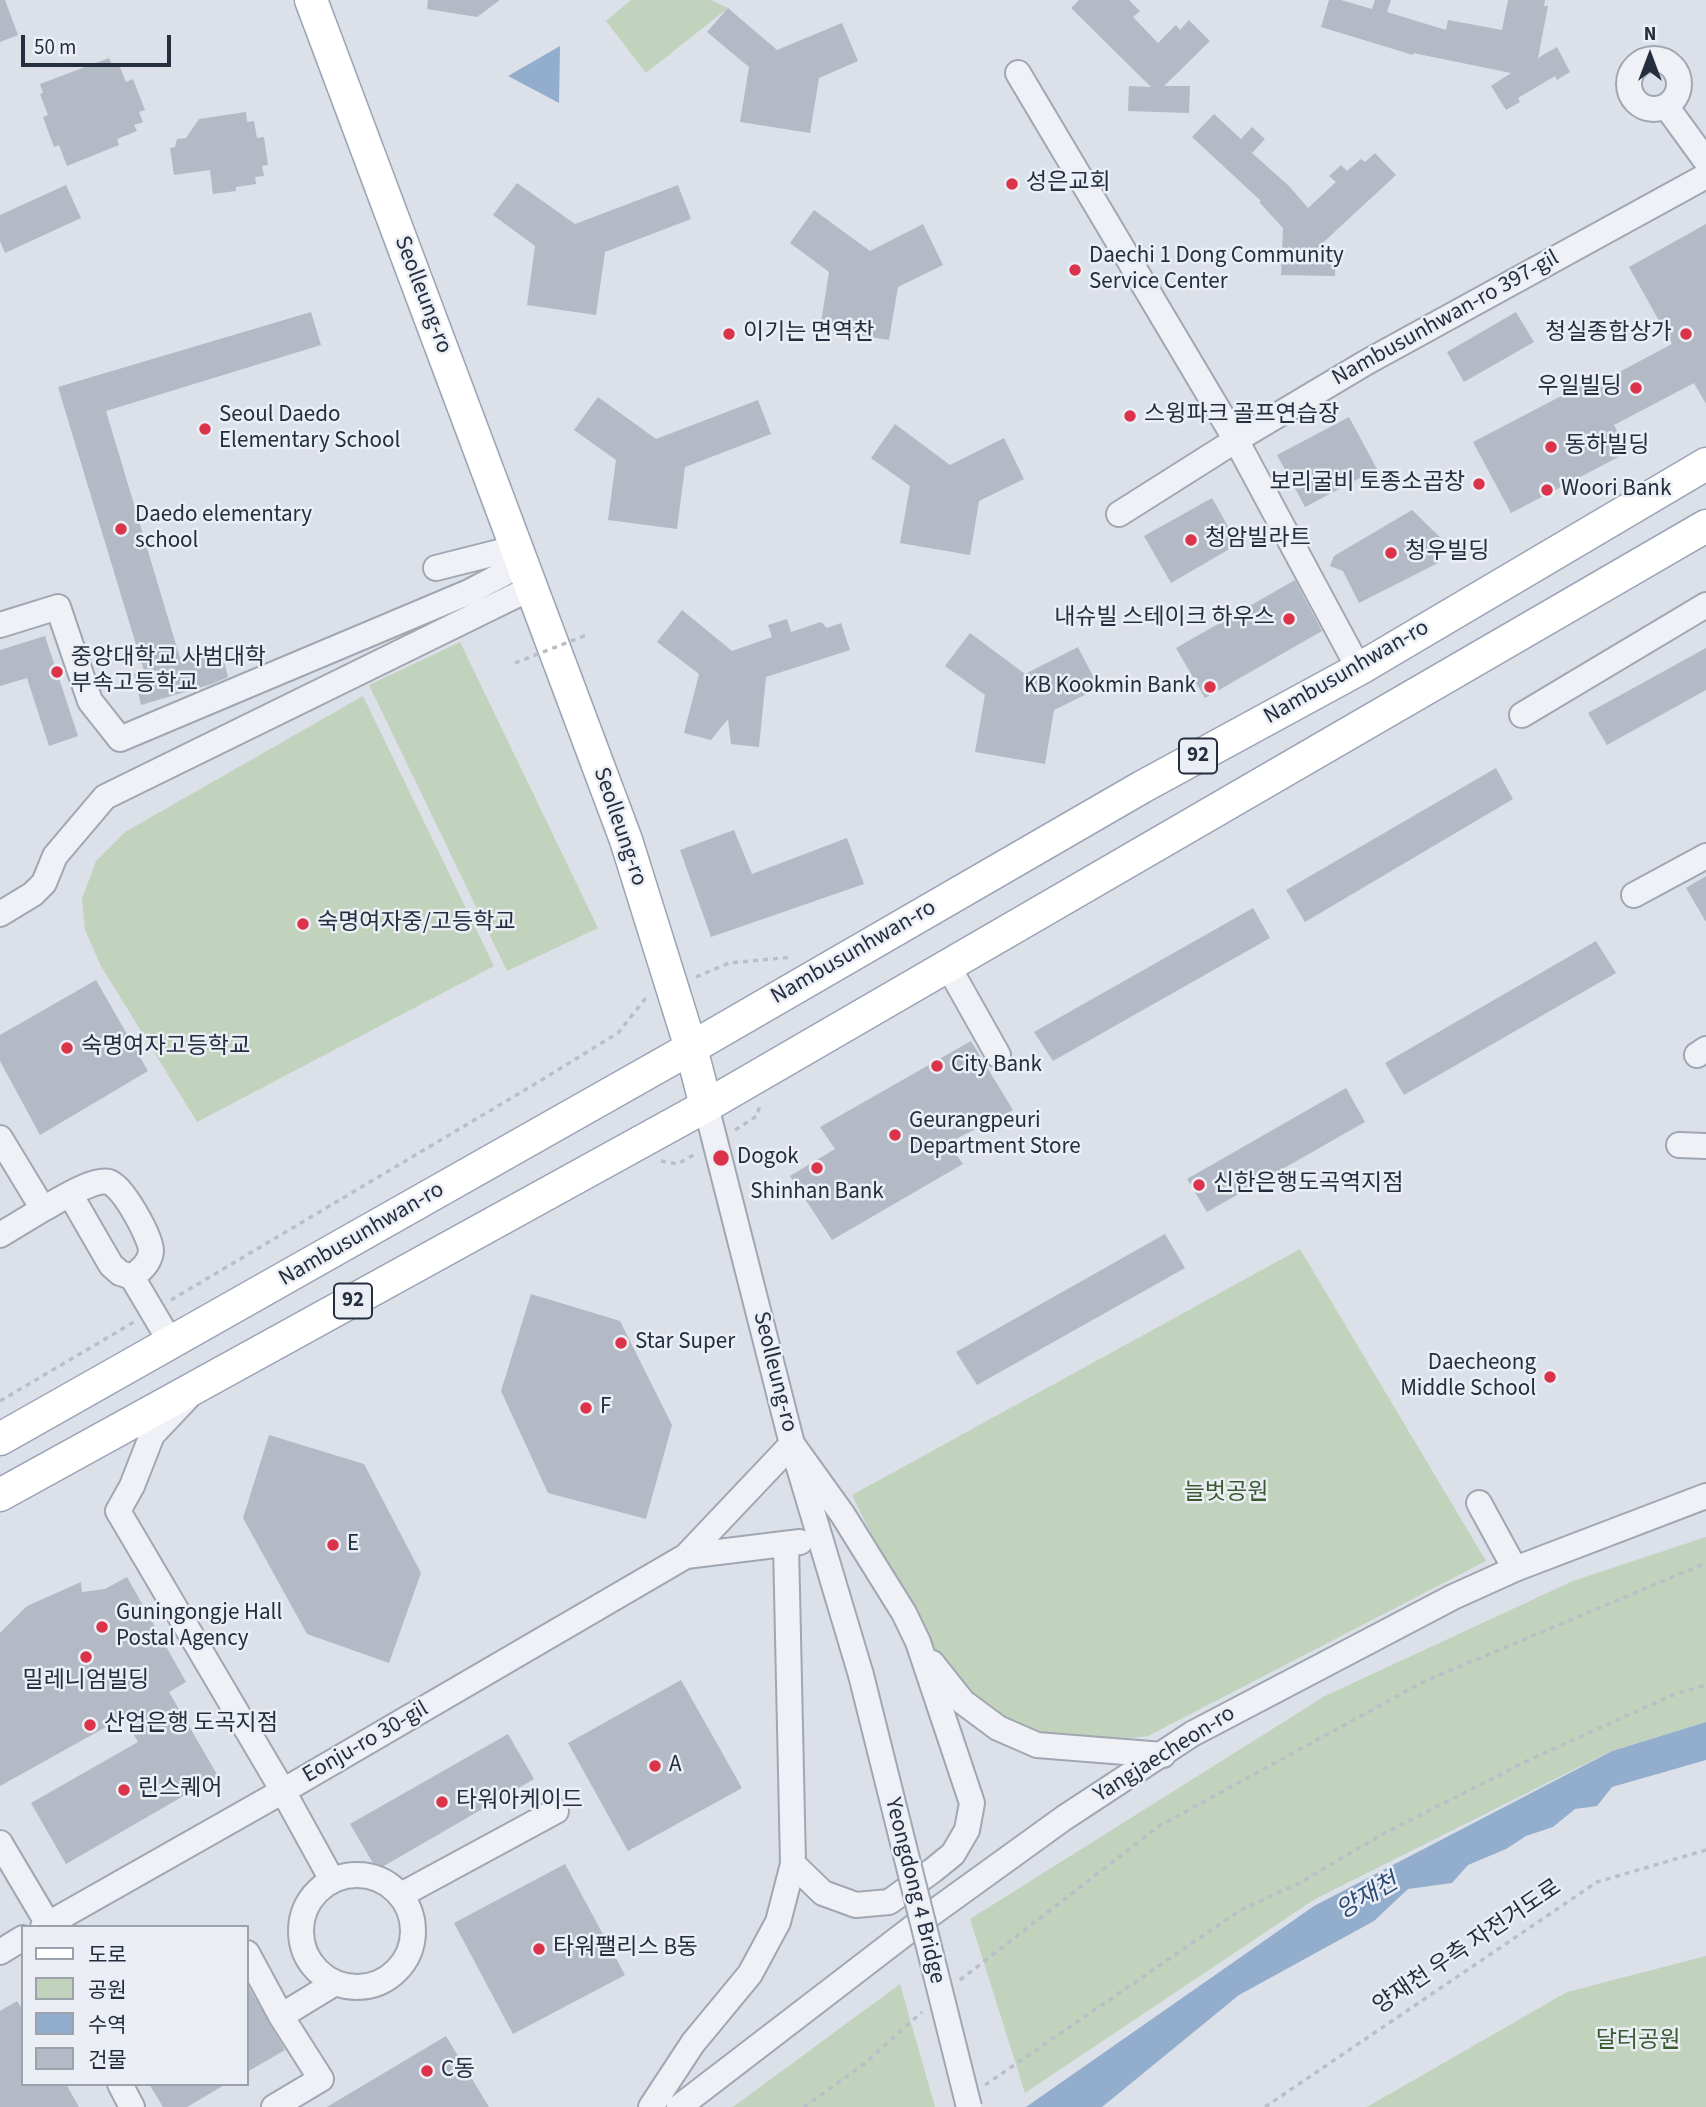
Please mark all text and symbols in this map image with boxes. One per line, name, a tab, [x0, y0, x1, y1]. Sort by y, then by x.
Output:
scale bar	[24, 21, 175, 65]
north arrow	[1615, 21, 1685, 91]
text: N	[1644, 21, 1656, 48]
text: 50 m	[34, 32, 76, 62]
place label: 성은교회	[1026, 170, 1111, 198]
marker: 성은교회	[1004, 176, 1020, 192]
street label: Seolleung-ro	[387, 232, 457, 358]
place label: Daechi 1 Dong Community Service Center	[1089, 243, 1344, 297]
street label: Nambusunhwan-ro 397-gil	[1328, 245, 1564, 393]
marker: Daechi 1 Dong Community Service Center	[1067, 262, 1083, 278]
place label: 이기는 면역찬	[743, 320, 875, 348]
place label: 청실종합상가	[1545, 320, 1672, 348]
marker: 이기는 면역찬	[721, 326, 737, 342]
marker: 청실종합상가	[1678, 326, 1694, 342]
place label: 우일빌딩	[1537, 374, 1622, 402]
marker: 우일빌딩	[1628, 380, 1644, 396]
place label: Seoul Daedo Elementary School	[219, 402, 400, 456]
place label: 스윙파크 골프연습장	[1144, 402, 1339, 430]
marker: 스윙파크 골프연습장	[1122, 408, 1138, 424]
marker: Seoul Daedo Elementary School	[197, 421, 213, 437]
place label: 동하빌딩	[1565, 433, 1650, 461]
marker: 동하빌딩	[1543, 439, 1559, 455]
place label: 보리굴비 토종소곱창	[1270, 470, 1465, 498]
marker: 보리굴비 토종소곱창	[1471, 476, 1487, 492]
place label: Woori Bank	[1561, 476, 1671, 504]
marker: Woori Bank	[1539, 482, 1555, 498]
place label: Daedo elementary school	[135, 502, 312, 556]
marker: Daedo elementary school	[113, 521, 129, 537]
place label: 청암빌라트	[1205, 526, 1311, 554]
marker: 청암빌라트	[1183, 532, 1199, 548]
place label: 청우빌딩	[1405, 539, 1490, 567]
marker: 청우빌딩	[1383, 545, 1399, 561]
place label: 내슈빌 스테이크 하우스	[1054, 605, 1275, 633]
marker: 내슈빌 스테이크 하우스	[1281, 611, 1297, 627]
street label: Nambusunhwan-ro	[1260, 615, 1434, 731]
place label: 중앙대학교 사범대학 부속고등학교	[71, 645, 266, 699]
marker: 중앙대학교 사범대학 부속고등학교	[49, 664, 65, 680]
place label: KB Kookmin Bank	[1024, 673, 1196, 701]
marker: KB Kookmin Bank	[1202, 679, 1218, 695]
road number: 92	[1179, 738, 1217, 774]
street label: Seolleung-ro	[586, 764, 652, 890]
street label: Nambusunhwan-ro	[767, 895, 941, 1011]
place label: 숙명여자중/고등학교	[317, 910, 515, 938]
marker: 숙명여자중/고등학교	[295, 916, 311, 932]
place label: 숙명여자고등학교	[81, 1034, 250, 1062]
marker: 숙명여자고등학교	[59, 1040, 75, 1056]
place label: City Bank	[951, 1052, 1042, 1080]
marker: City Bank	[929, 1058, 945, 1074]
place label: Geurangpeuri Department Store	[909, 1108, 1081, 1162]
marker: Geurangpeuri Department Store	[887, 1127, 903, 1143]
place label: Dogok	[737, 1144, 799, 1172]
marker: Dogok	[711, 1148, 731, 1168]
marker: Shinhan Bank	[809, 1160, 825, 1176]
place label: 신한은행도곡역지점	[1213, 1171, 1403, 1199]
street label: Nambusunhwan-ro	[275, 1177, 449, 1293]
marker: 신한은행도곡역지점	[1191, 1177, 1207, 1193]
place label: Shinhan Bank	[750, 1179, 884, 1207]
road number: 92	[334, 1284, 372, 1318]
street label: Seolleung-ro	[746, 1309, 802, 1435]
place label: Star Super	[635, 1329, 735, 1357]
marker: Star Super	[613, 1335, 629, 1351]
place label: Daecheong Middle School	[1400, 1350, 1536, 1404]
marker: Daecheong Middle School	[1542, 1369, 1558, 1385]
place label: F	[600, 1394, 611, 1422]
marker: F	[578, 1400, 594, 1416]
park label: 늘벗공원	[1184, 1480, 1268, 1508]
place label: E	[347, 1531, 359, 1559]
marker: E	[325, 1537, 341, 1553]
place label: Guningongje Hall Postal Agency	[116, 1600, 282, 1654]
marker: Guningongje Hall Postal Agency	[94, 1619, 110, 1635]
marker: 밀레니엄빌딩	[78, 1649, 94, 1665]
place label: 밀레니엄빌딩	[23, 1668, 149, 1696]
street label: Eonju-ro 30-gil	[298, 1696, 434, 1790]
street label: Yangjaecheon-ro	[1089, 1700, 1241, 1810]
place label: 산업은행 도곡지점	[104, 1711, 278, 1739]
marker: 산업은행 도곡지점	[82, 1717, 98, 1733]
place label: A	[669, 1752, 681, 1780]
marker: A	[647, 1758, 663, 1774]
place label: 린스퀘어	[138, 1776, 223, 1804]
marker: 린스퀘어	[116, 1782, 132, 1798]
place label: 타워아케이드	[456, 1788, 583, 1816]
marker: 타워아케이드	[434, 1794, 450, 1810]
street label: Yeongdong 4 Bridge	[878, 1795, 950, 1987]
water label: 양재천	[1332, 1869, 1404, 1927]
street label: 양재천 우측 자전거도로	[1369, 1875, 1567, 2021]
legend	[21, 1925, 248, 2086]
place label: 타워팰리스 B동	[553, 1935, 698, 1963]
text: 도로	[88, 1940, 127, 1970]
marker: 타워팰리스 B동	[531, 1941, 547, 1957]
text: 공원	[88, 1975, 127, 2005]
text: 수역	[88, 2010, 127, 2040]
park label: 달터공원	[1596, 2028, 1680, 2056]
text: 건물	[88, 2045, 127, 2075]
place label: C동	[441, 2057, 475, 2085]
marker: C동	[419, 2063, 435, 2079]

